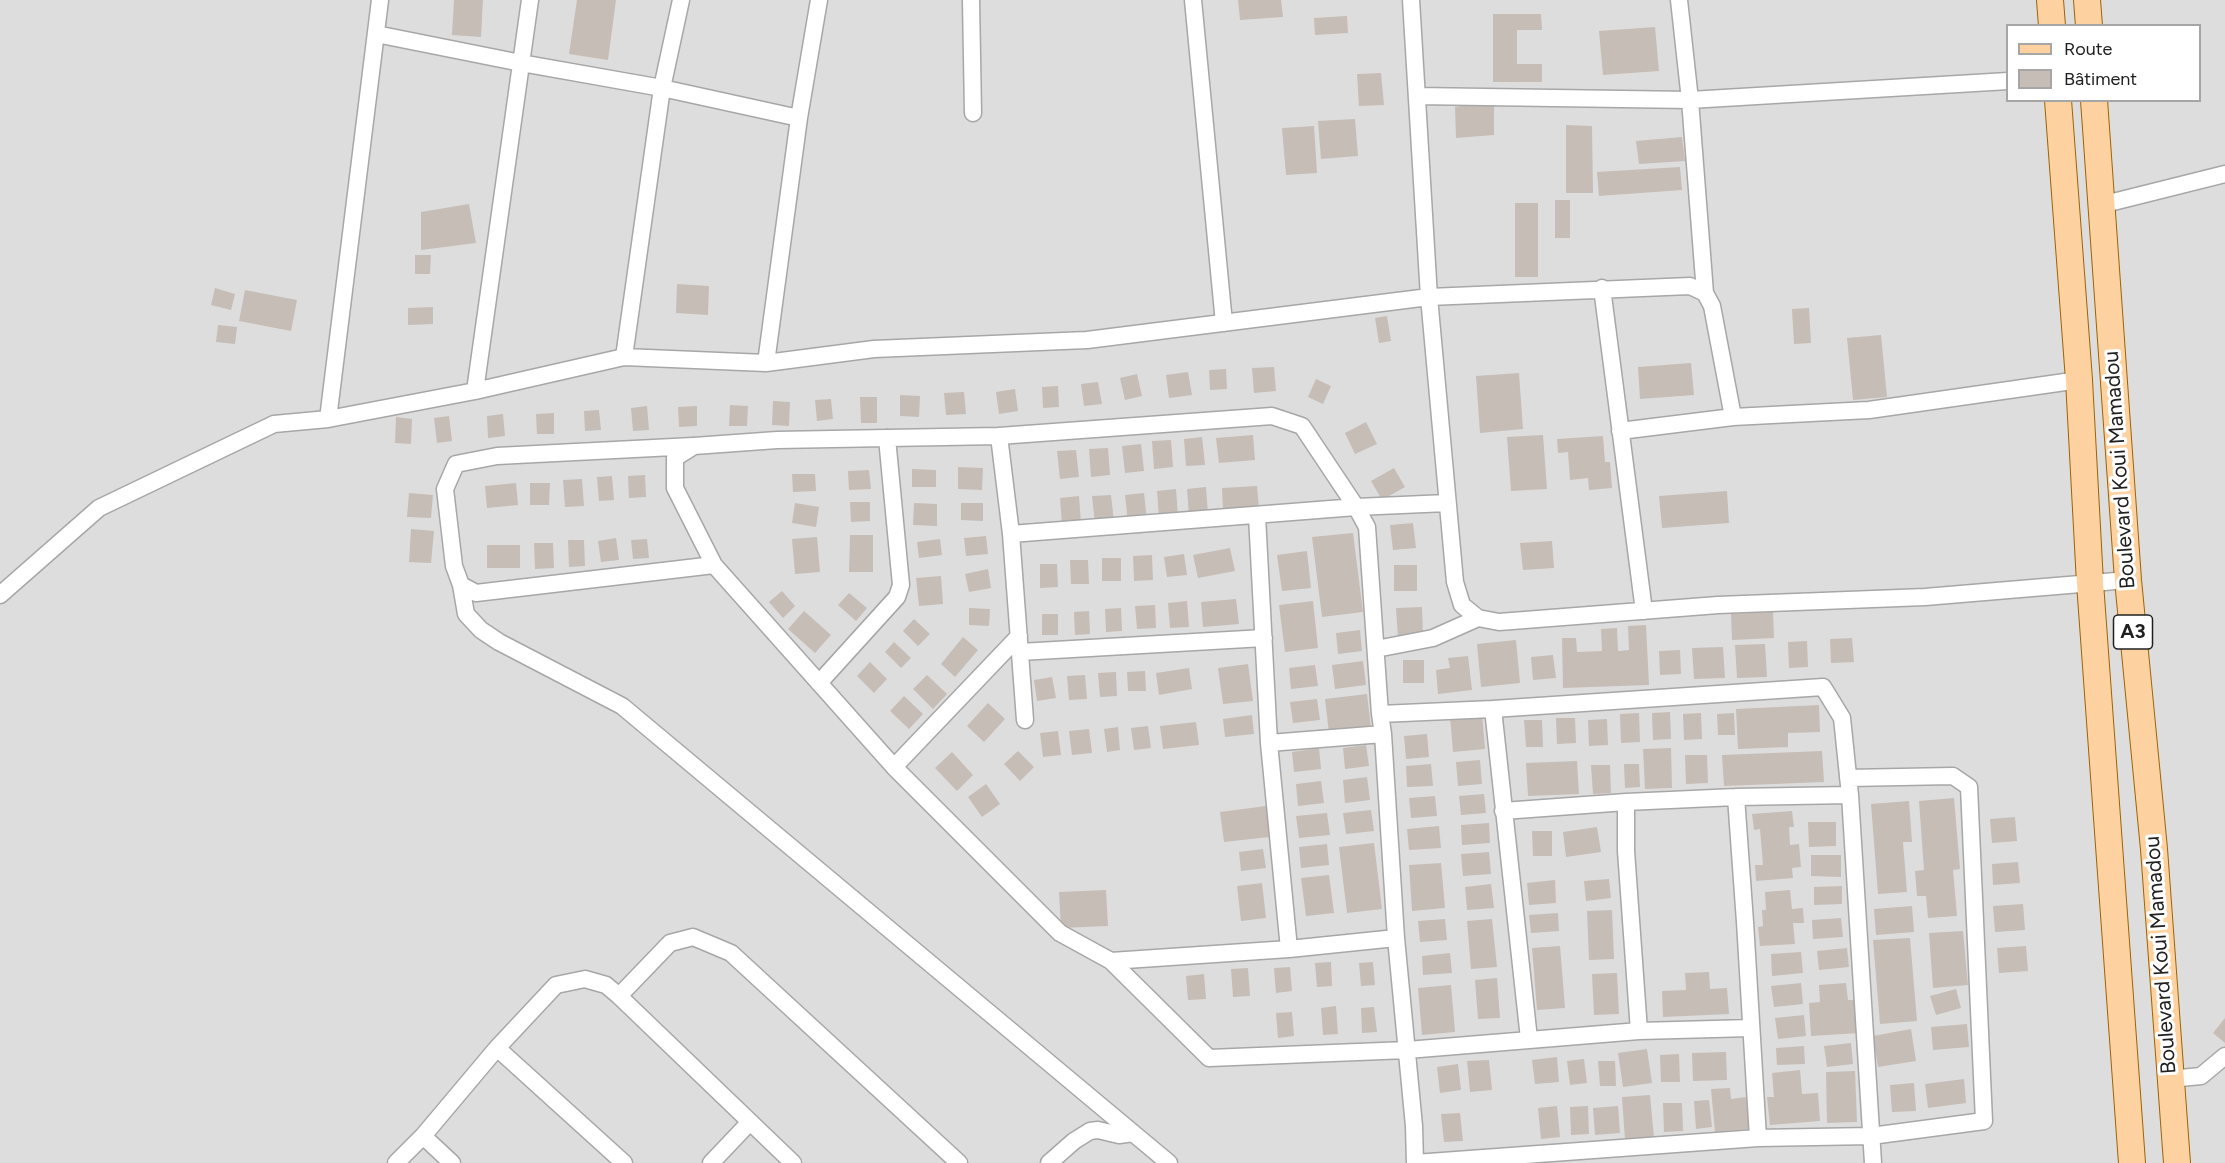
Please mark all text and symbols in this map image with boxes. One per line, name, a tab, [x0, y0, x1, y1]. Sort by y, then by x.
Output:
legend	[2006, 24, 2201, 102]
text: Route	[2064, 38, 2112, 60]
text: Bâtiment	[2064, 68, 2137, 90]
street label: Boulevard Koui Mamadou	[2099, 350, 2141, 590]
road number: A3	[2114, 615, 2152, 649]
street label: Boulevard Koui Mamadou	[2140, 835, 2182, 1075]

